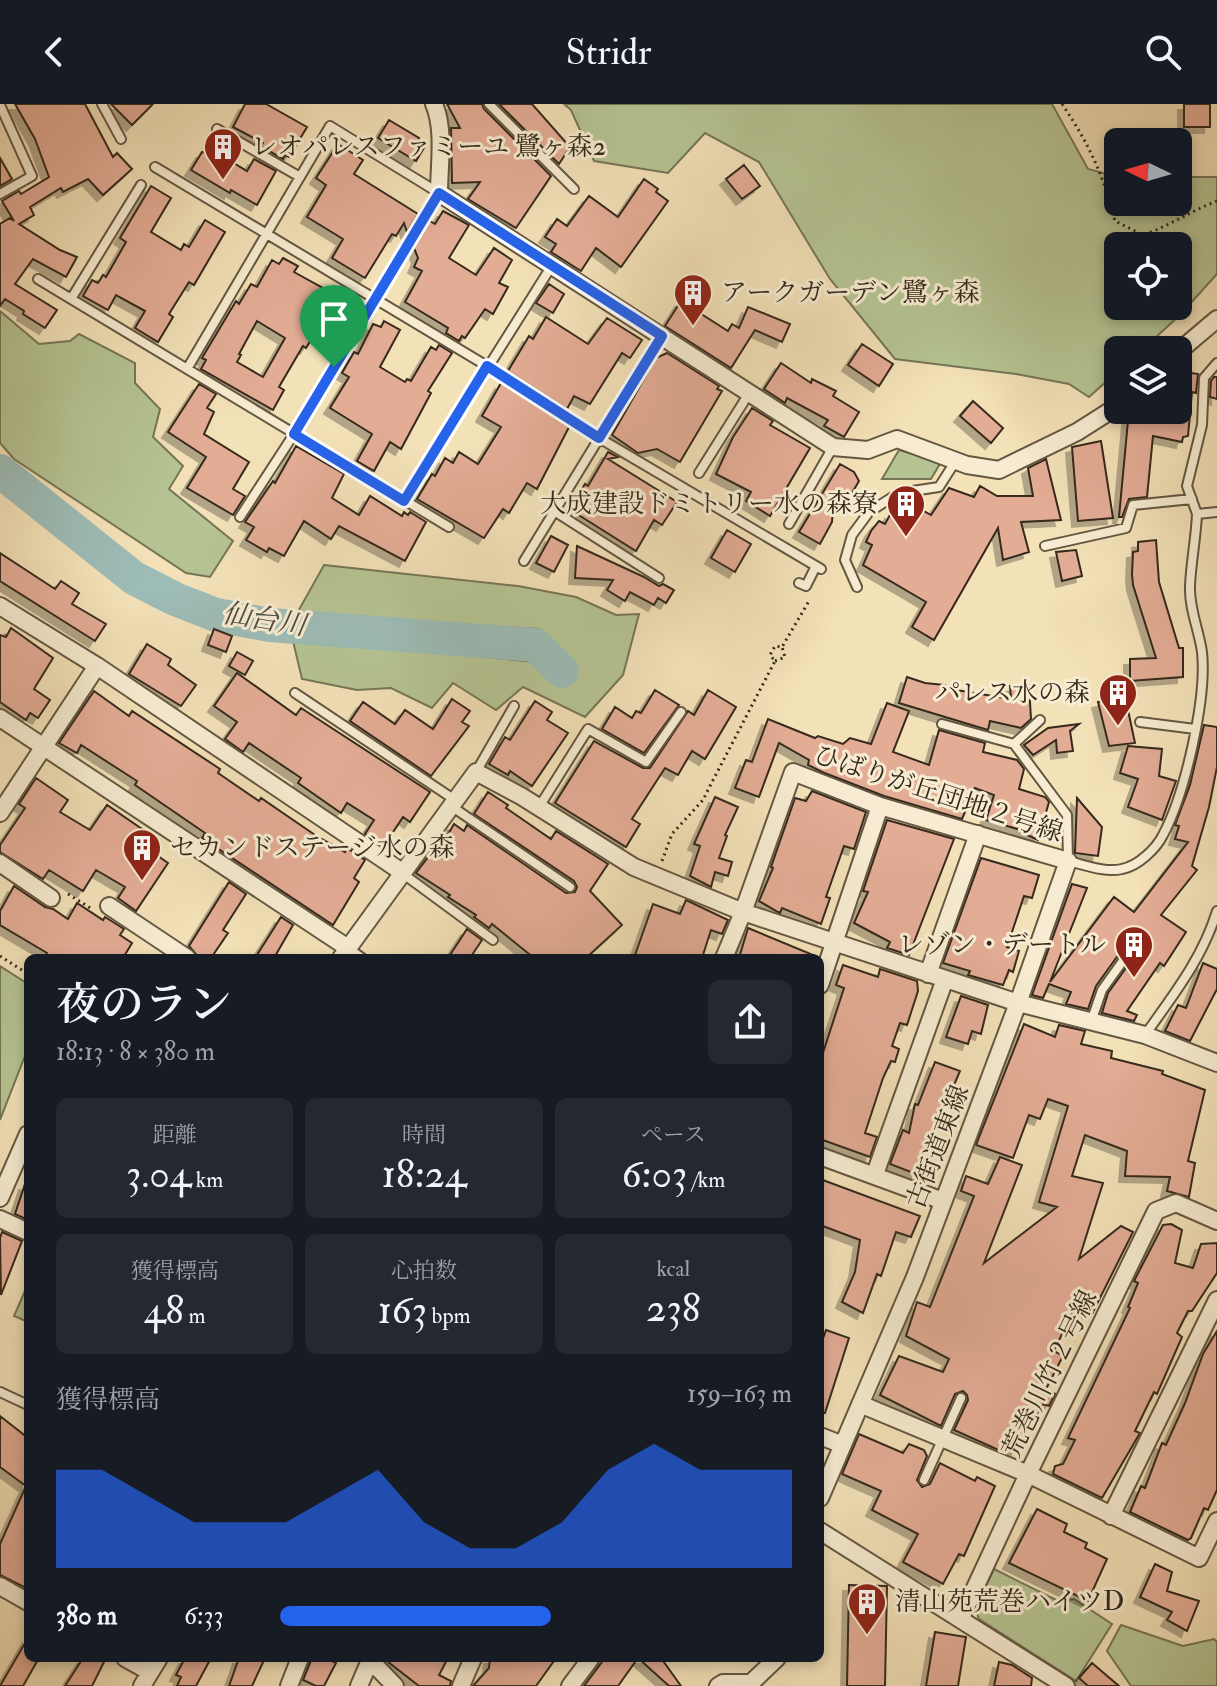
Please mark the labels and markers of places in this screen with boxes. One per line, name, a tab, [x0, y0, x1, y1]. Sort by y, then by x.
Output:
building icon: レオパレスファミーユ 鷺ヶ森2	[202, 126, 244, 181]
place label: レオパレスファミーユ 鷺ヶ森2	[251, 131, 606, 163]
building icon: アークガーデン鷺ヶ森	[672, 272, 714, 327]
place label: アークガーデン鷺ヶ森	[721, 277, 980, 309]
pin	[300, 285, 368, 367]
building icon: 大成建設ドミトリー水の森寮	[885, 483, 927, 538]
place label: 大成建設ドミトリー水の森寮	[540, 488, 878, 520]
building icon: パレス水の森	[1097, 672, 1139, 727]
place label: パレス水の森	[935, 677, 1090, 709]
building icon: セカンドステージ水の森	[121, 827, 163, 882]
place label: セカンドステージ水の森	[170, 832, 455, 864]
building icon: レゾン・デートル	[1113, 924, 1155, 979]
place label: レゾン・デートル	[898, 929, 1106, 961]
building icon: 清山苑荒巻ハイツD	[846, 1581, 888, 1636]
place label: 清山苑荒巻ハイツD	[895, 1586, 1124, 1618]

